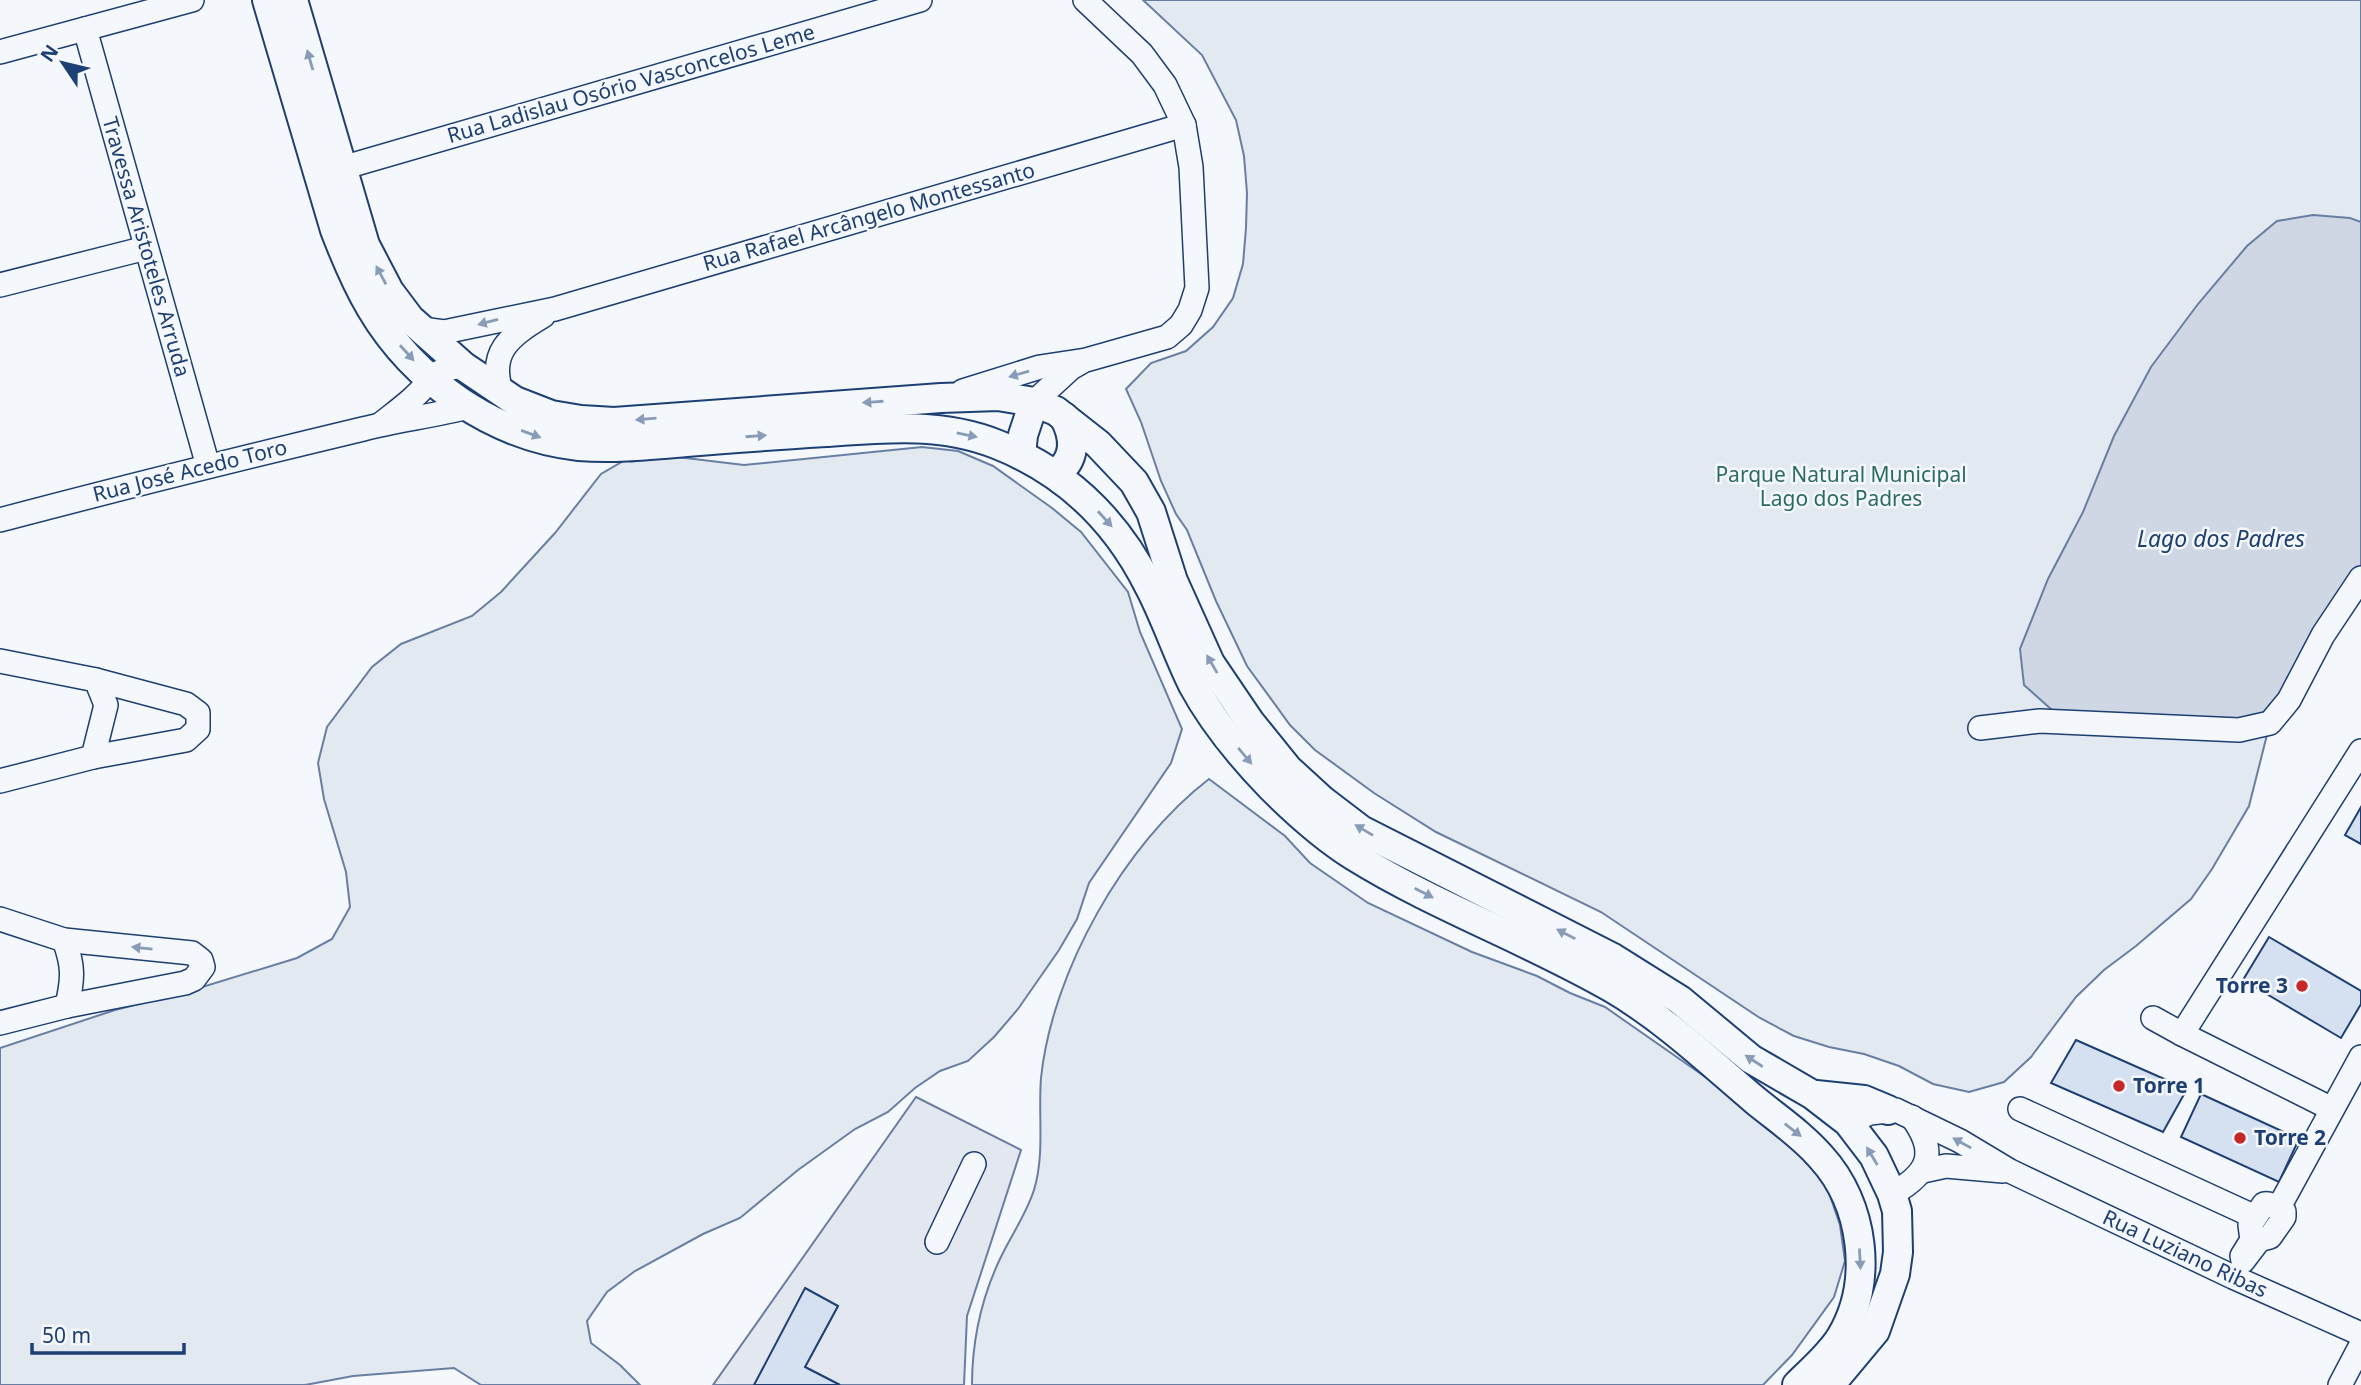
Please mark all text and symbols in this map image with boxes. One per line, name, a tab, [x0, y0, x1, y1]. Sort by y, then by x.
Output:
street label: Rua Ladislau Osório Vasconcelos Leme	[444, 17, 818, 149]
north arrow	[28, 28, 98, 98]
text: N	[34, 39, 64, 67]
one-way arrow	[305, 49, 315, 70]
street label: Travessa Aristoteles Arruda	[96, 114, 197, 380]
street label: Rua Rafael Arcângelo Montessanto	[700, 155, 1038, 277]
one-way arrow	[375, 266, 387, 285]
one-way arrow	[477, 318, 498, 328]
one-way arrow	[398, 344, 414, 361]
one-way arrow	[1008, 369, 1029, 379]
one-way arrow	[862, 397, 884, 408]
one-way arrow	[635, 414, 657, 425]
one-way arrow	[520, 429, 541, 440]
one-way arrow	[956, 430, 978, 441]
one-way arrow	[745, 431, 767, 442]
street label: Rua José Acedo Toro	[90, 432, 290, 508]
park label: Parque Natural Municipal Lago dos Padres	[1715, 460, 1967, 512]
one-way arrow	[1097, 511, 1113, 528]
water label: Lago dos Padres	[2137, 522, 2305, 554]
one-way arrow	[1206, 654, 1218, 674]
one-way arrow	[1237, 747, 1252, 765]
one-way arrow	[1354, 824, 1373, 837]
one-way arrow	[1414, 887, 1434, 898]
one-way arrow	[1556, 929, 1576, 940]
one-way arrow	[131, 942, 153, 953]
place label: Torre 3	[2216, 971, 2288, 999]
marker: Torre 3	[2294, 978, 2310, 994]
one-way arrow	[1744, 1054, 1764, 1067]
place label: Torre 1	[2133, 1071, 2205, 1099]
marker: Torre 1	[2111, 1078, 2127, 1094]
one-way arrow	[1783, 1122, 1801, 1137]
place label: Torre 2	[2254, 1123, 2326, 1151]
marker: Torre 2	[2232, 1130, 2248, 1146]
one-way arrow	[1952, 1137, 1972, 1149]
one-way arrow	[1866, 1147, 1879, 1166]
street label: Rua Luziano Ribas	[2099, 1203, 2272, 1304]
one-way arrow	[1854, 1248, 1865, 1270]
scale bar	[32, 1312, 184, 1356]
text: 50 m	[42, 1321, 91, 1349]

